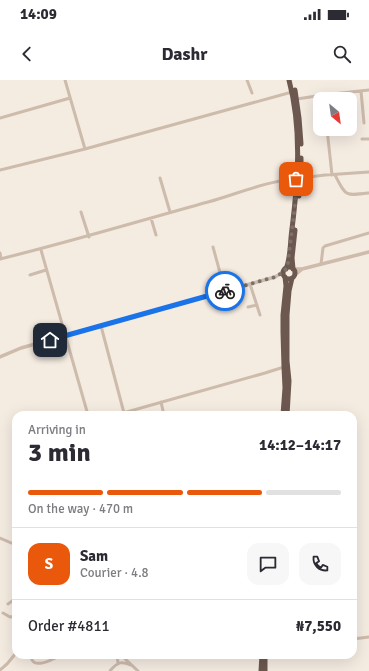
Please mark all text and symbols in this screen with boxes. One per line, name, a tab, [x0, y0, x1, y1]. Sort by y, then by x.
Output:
text: 14:09	[20, 5, 57, 23]
icon: back	[16, 43, 38, 65]
text: Dashr	[162, 43, 207, 65]
icon: search	[331, 43, 353, 65]
north arrow	[313, 92, 357, 136]
map controls	[313, 92, 357, 136]
pin	[279, 162, 313, 196]
icon: bag	[285, 168, 307, 190]
courier	[205, 271, 245, 311]
icon: bike	[214, 280, 236, 302]
pin	[33, 323, 67, 357]
icon: home	[39, 329, 61, 351]
text: Arriving in	[28, 422, 86, 438]
text: 14:12–14:17	[259, 436, 341, 454]
text: 3 min	[28, 437, 91, 469]
text: On the way · 470 m	[28, 501, 133, 517]
button: chat	[247, 543, 289, 585]
button: phone	[299, 543, 341, 585]
text: Sam	[80, 547, 108, 565]
text: S	[45, 555, 53, 573]
text: Courier · 4.8	[80, 565, 149, 581]
text: Order #4811	[28, 617, 110, 635]
text: ₦7,550	[296, 617, 341, 635]

